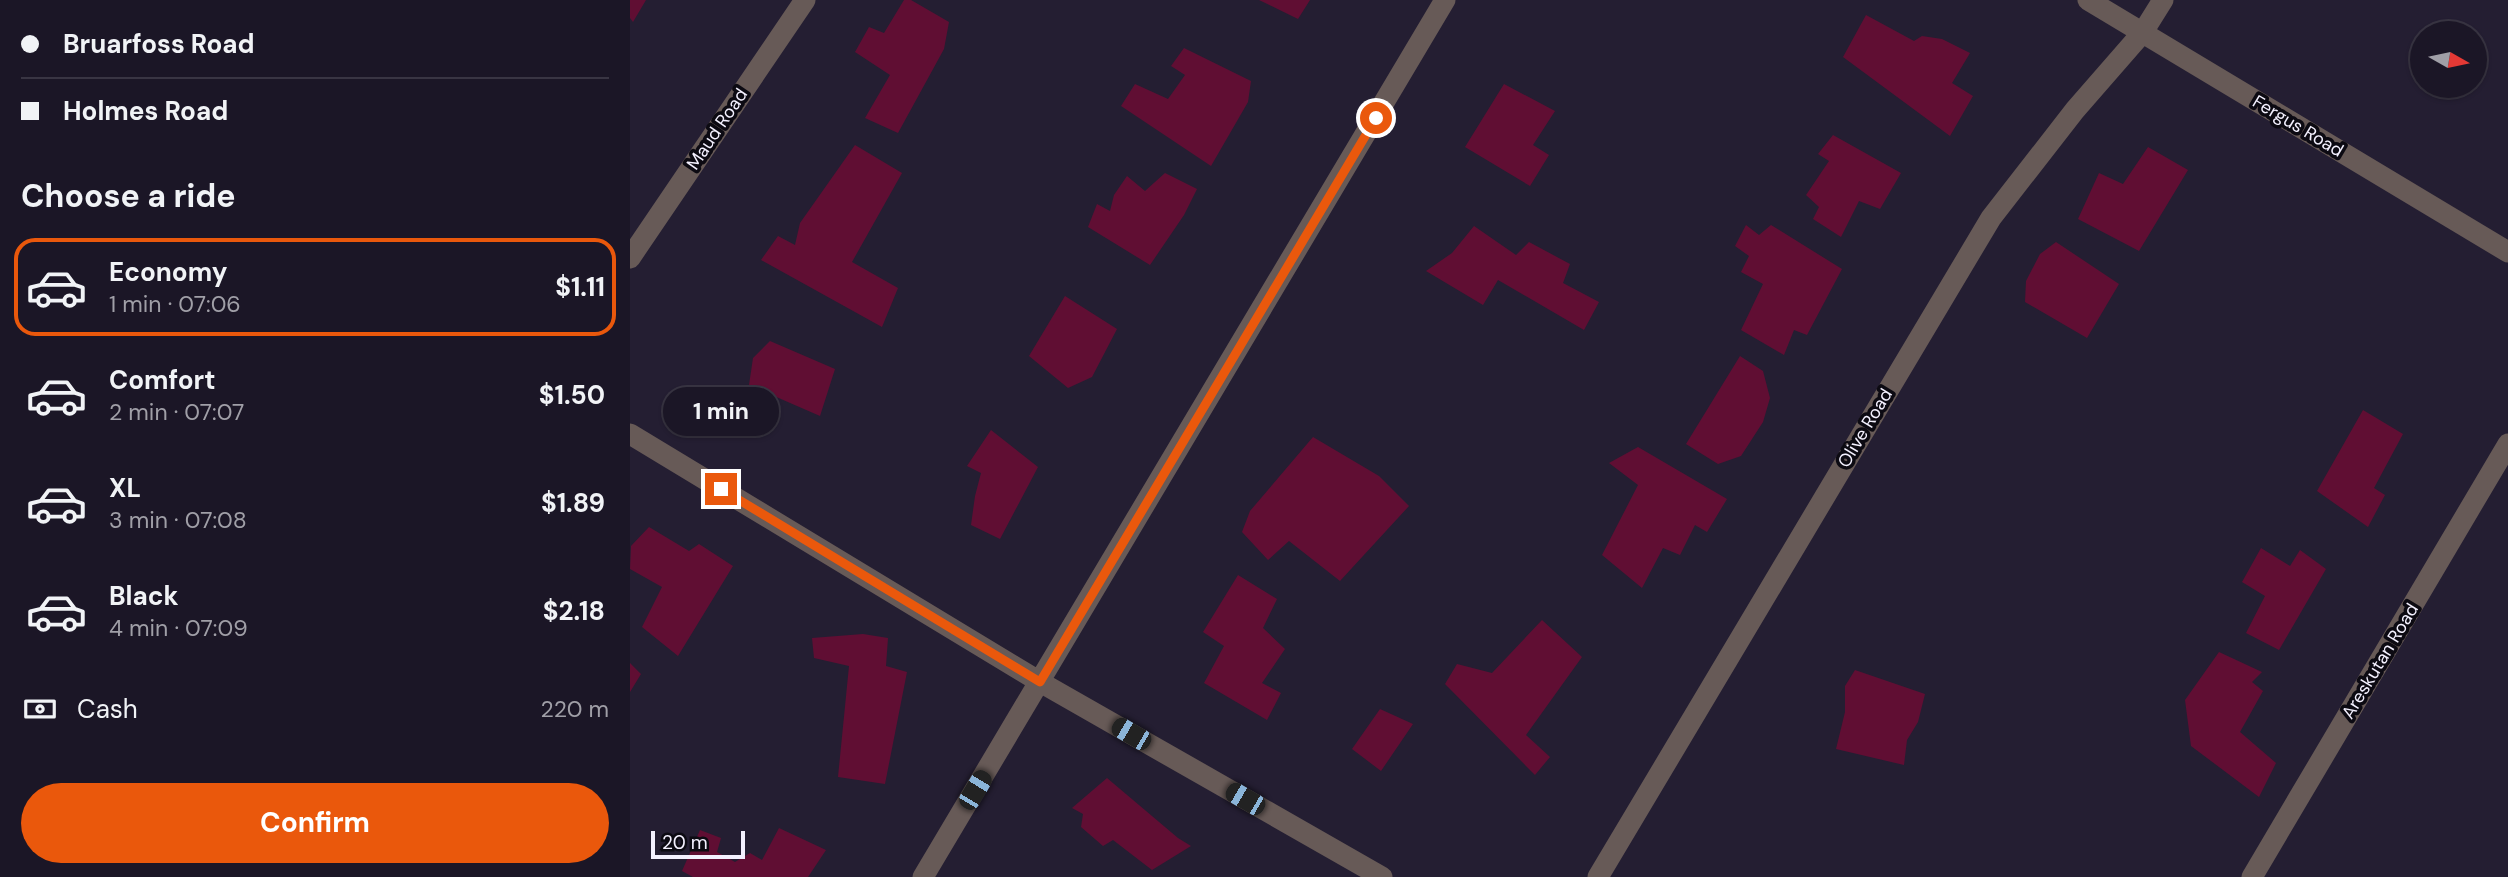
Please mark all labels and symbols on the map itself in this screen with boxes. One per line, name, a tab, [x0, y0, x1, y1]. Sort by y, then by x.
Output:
north arrow	[2410, 21, 2487, 98]
street label: Maud Road	[681, 84, 753, 174]
street label: Fergus Road	[2248, 89, 2348, 163]
route start	[1360, 102, 1392, 134]
street label: Olive Road	[1832, 384, 1898, 472]
callout: 1 min	[663, 388, 779, 436]
route end	[705, 473, 737, 505]
street label: Areskutan Road	[2336, 599, 2424, 723]
car	[1108, 714, 1155, 754]
car	[956, 767, 995, 813]
car	[1222, 779, 1269, 819]
scale bar	[651, 828, 746, 860]

